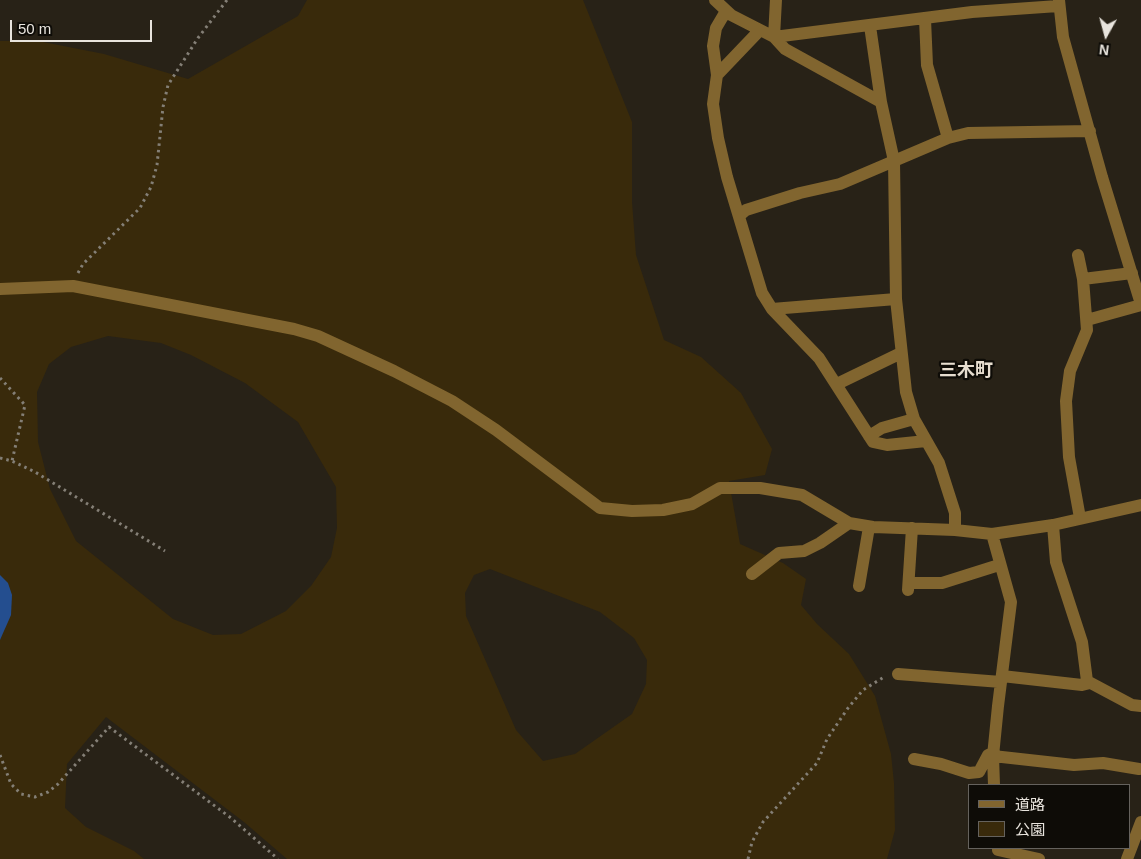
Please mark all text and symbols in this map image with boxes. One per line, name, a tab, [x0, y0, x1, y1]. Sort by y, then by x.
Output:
scale bar	[12, 10, 155, 42]
north arrow	[1081, 10, 1131, 60]
text: 50 m	[18, 20, 51, 37]
text: N	[1098, 41, 1110, 58]
district label: 三木町	[939, 360, 993, 382]
legend	[968, 784, 1131, 849]
text: 道路	[1015, 796, 1045, 813]
text: 公園	[1015, 821, 1045, 838]

